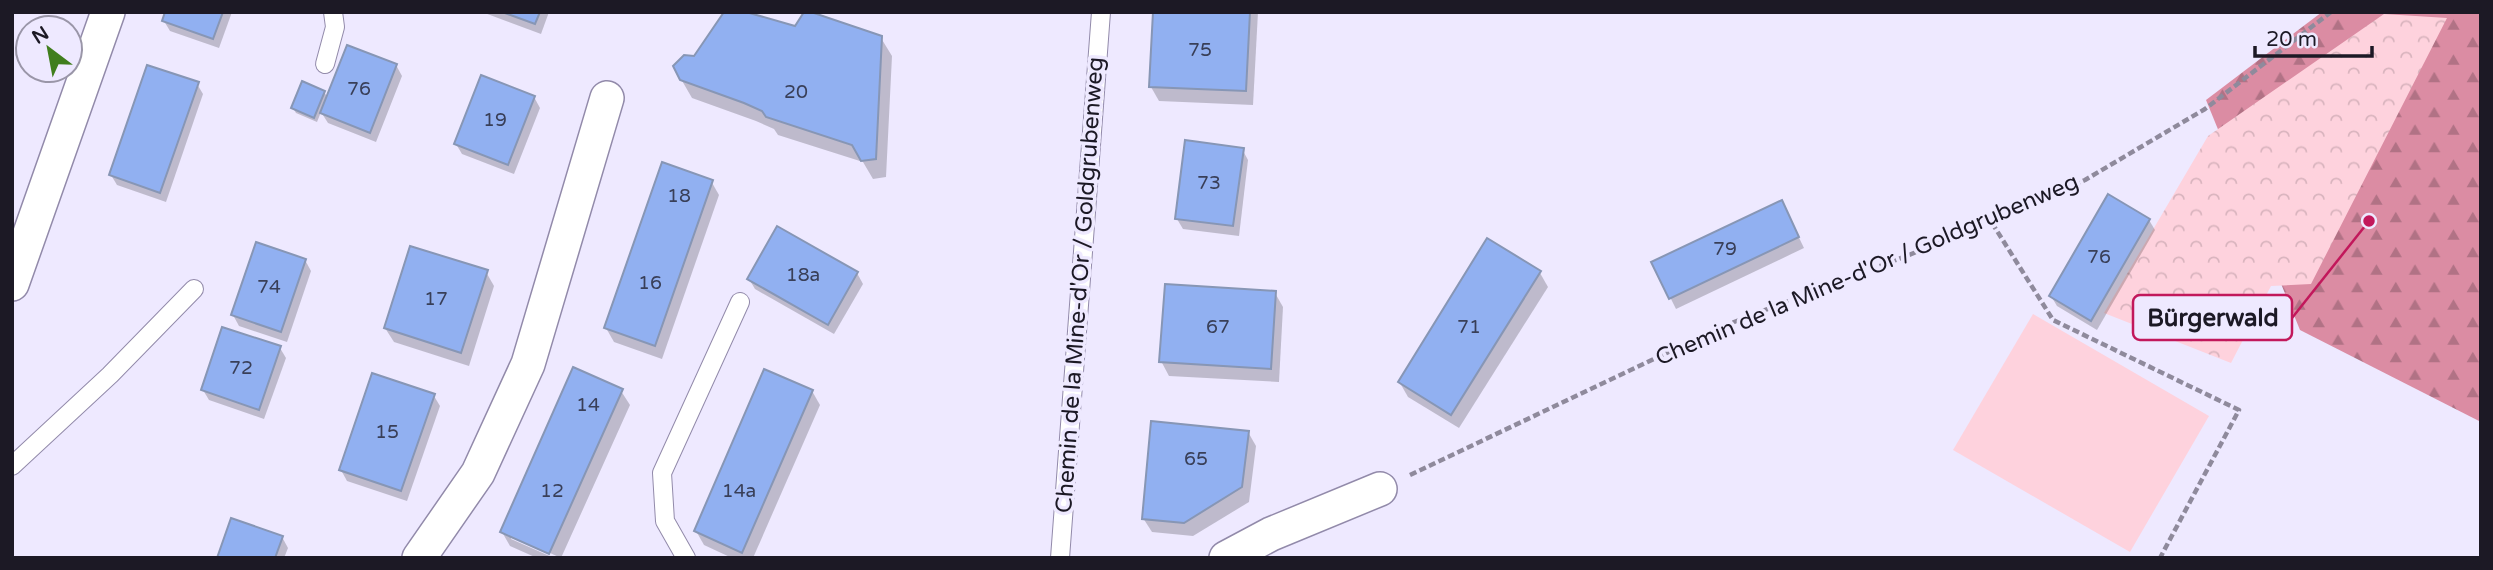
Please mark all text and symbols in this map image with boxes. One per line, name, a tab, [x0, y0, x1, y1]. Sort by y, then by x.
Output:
north arrow	[14, 14, 84, 84]
scale bar	[2255, 14, 2372, 58]
text: N	[28, 22, 53, 49]
text: 20 m	[2266, 27, 2317, 52]
house number: 75	[1188, 39, 1212, 61]
street label: Chemin de la Mine-d'Or / Goldgrubenweg	[1050, 56, 1110, 514]
house number: 76	[347, 78, 371, 100]
house number: 20	[784, 81, 808, 103]
house number: 19	[483, 109, 507, 131]
street label: Chemin de la Mine-d'Or / Goldgrubenweg	[1651, 168, 2083, 372]
house number: 73	[1197, 172, 1221, 194]
house number: 18	[667, 185, 691, 207]
house number: 79	[1713, 238, 1737, 260]
house number: 76	[2087, 246, 2111, 268]
house number: 18a	[786, 264, 820, 286]
house number: 16	[638, 272, 662, 294]
house number: 74	[257, 276, 281, 298]
house number: 17	[424, 288, 448, 310]
callout: Bürgerwald	[2133, 295, 2292, 340]
text: Bürgerwald	[2147, 304, 2279, 333]
house number: 67	[1206, 316, 1230, 338]
house number: 71	[1457, 316, 1481, 338]
house number: 72	[229, 357, 253, 379]
house number: 14	[576, 394, 600, 416]
house number: 15	[375, 421, 399, 443]
house number: 65	[1184, 448, 1208, 470]
house number: 12	[540, 480, 564, 502]
house number: 14a	[722, 480, 756, 502]

